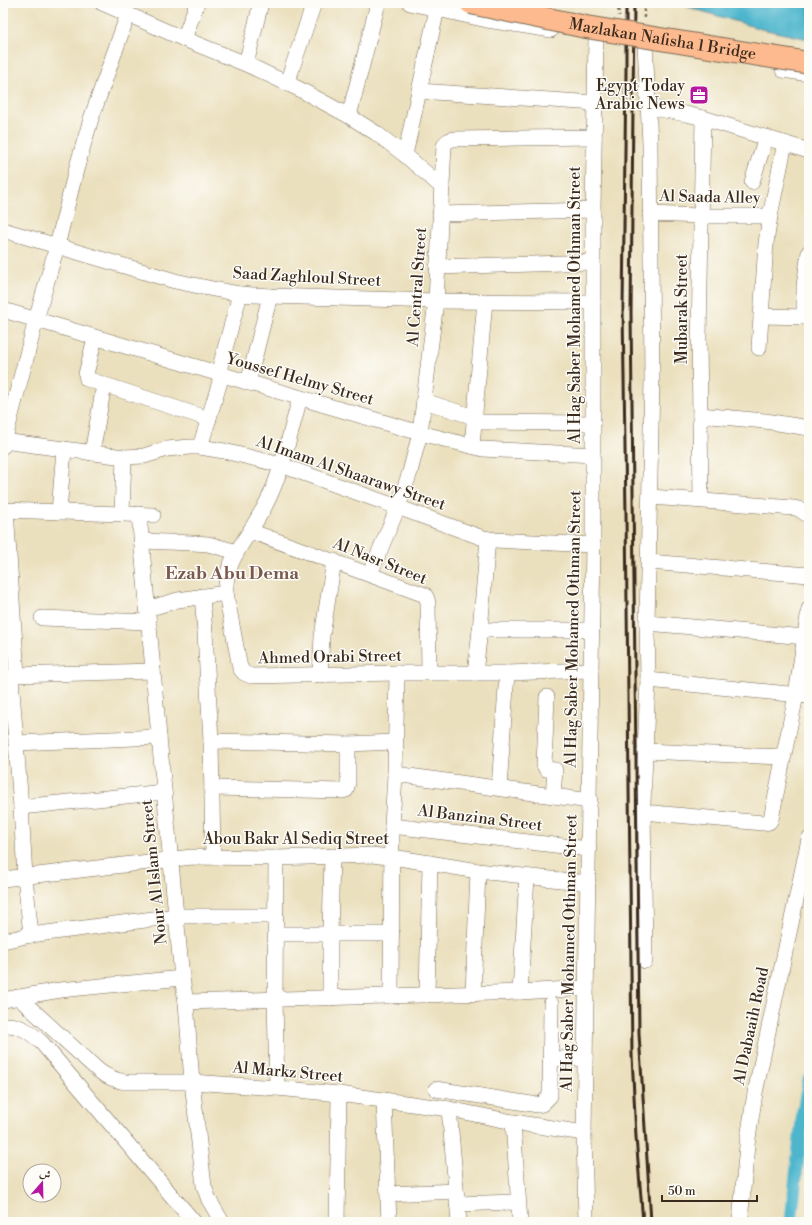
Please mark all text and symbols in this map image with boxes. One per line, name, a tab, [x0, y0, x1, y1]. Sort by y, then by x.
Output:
street label: Mazlakan Nafisha 1 Bridge	[567, 14, 758, 64]
place label: Egypt Today Arabic News	[594, 76, 685, 114]
office icon: Egypt Today Arabic News	[688, 84, 710, 106]
street label: Al Hag Saber Mohamed Othman Street	[565, 166, 585, 445]
street label: Al Saada Alley	[658, 186, 761, 208]
street label: Al Central Street	[403, 226, 431, 348]
street label: Mubarak Street	[672, 253, 692, 364]
street label: Saad Zaghloul Street	[232, 263, 382, 291]
street label: Youssef Helmy Street	[223, 348, 376, 410]
street label: Al Imam Al Shaarawy Street	[253, 431, 449, 515]
street label: Al Hag Saber Mohamed Othman Street	[561, 490, 585, 769]
street label: Al Nasr Street	[329, 533, 430, 589]
district label: Ezab Abu Dema	[165, 562, 299, 585]
street label: Ahmed Orabi Street	[257, 646, 402, 668]
street label: Nour Al Islam Street	[136, 798, 172, 946]
street label: Al Banzina Street	[416, 800, 544, 836]
street label: Al Hag Saber Mohamed Othman Street	[557, 814, 581, 1093]
street label: Abou Bakr Al Sediq Street	[202, 829, 389, 849]
street label: Al Dabaaih Road	[729, 965, 773, 1088]
street label: Al Markz Street	[231, 1057, 344, 1087]
north arrow	[22, 1163, 62, 1203]
text: ش	[38, 1166, 53, 1183]
scale bar	[662, 1177, 757, 1203]
text: 50 m	[668, 1184, 696, 1199]

